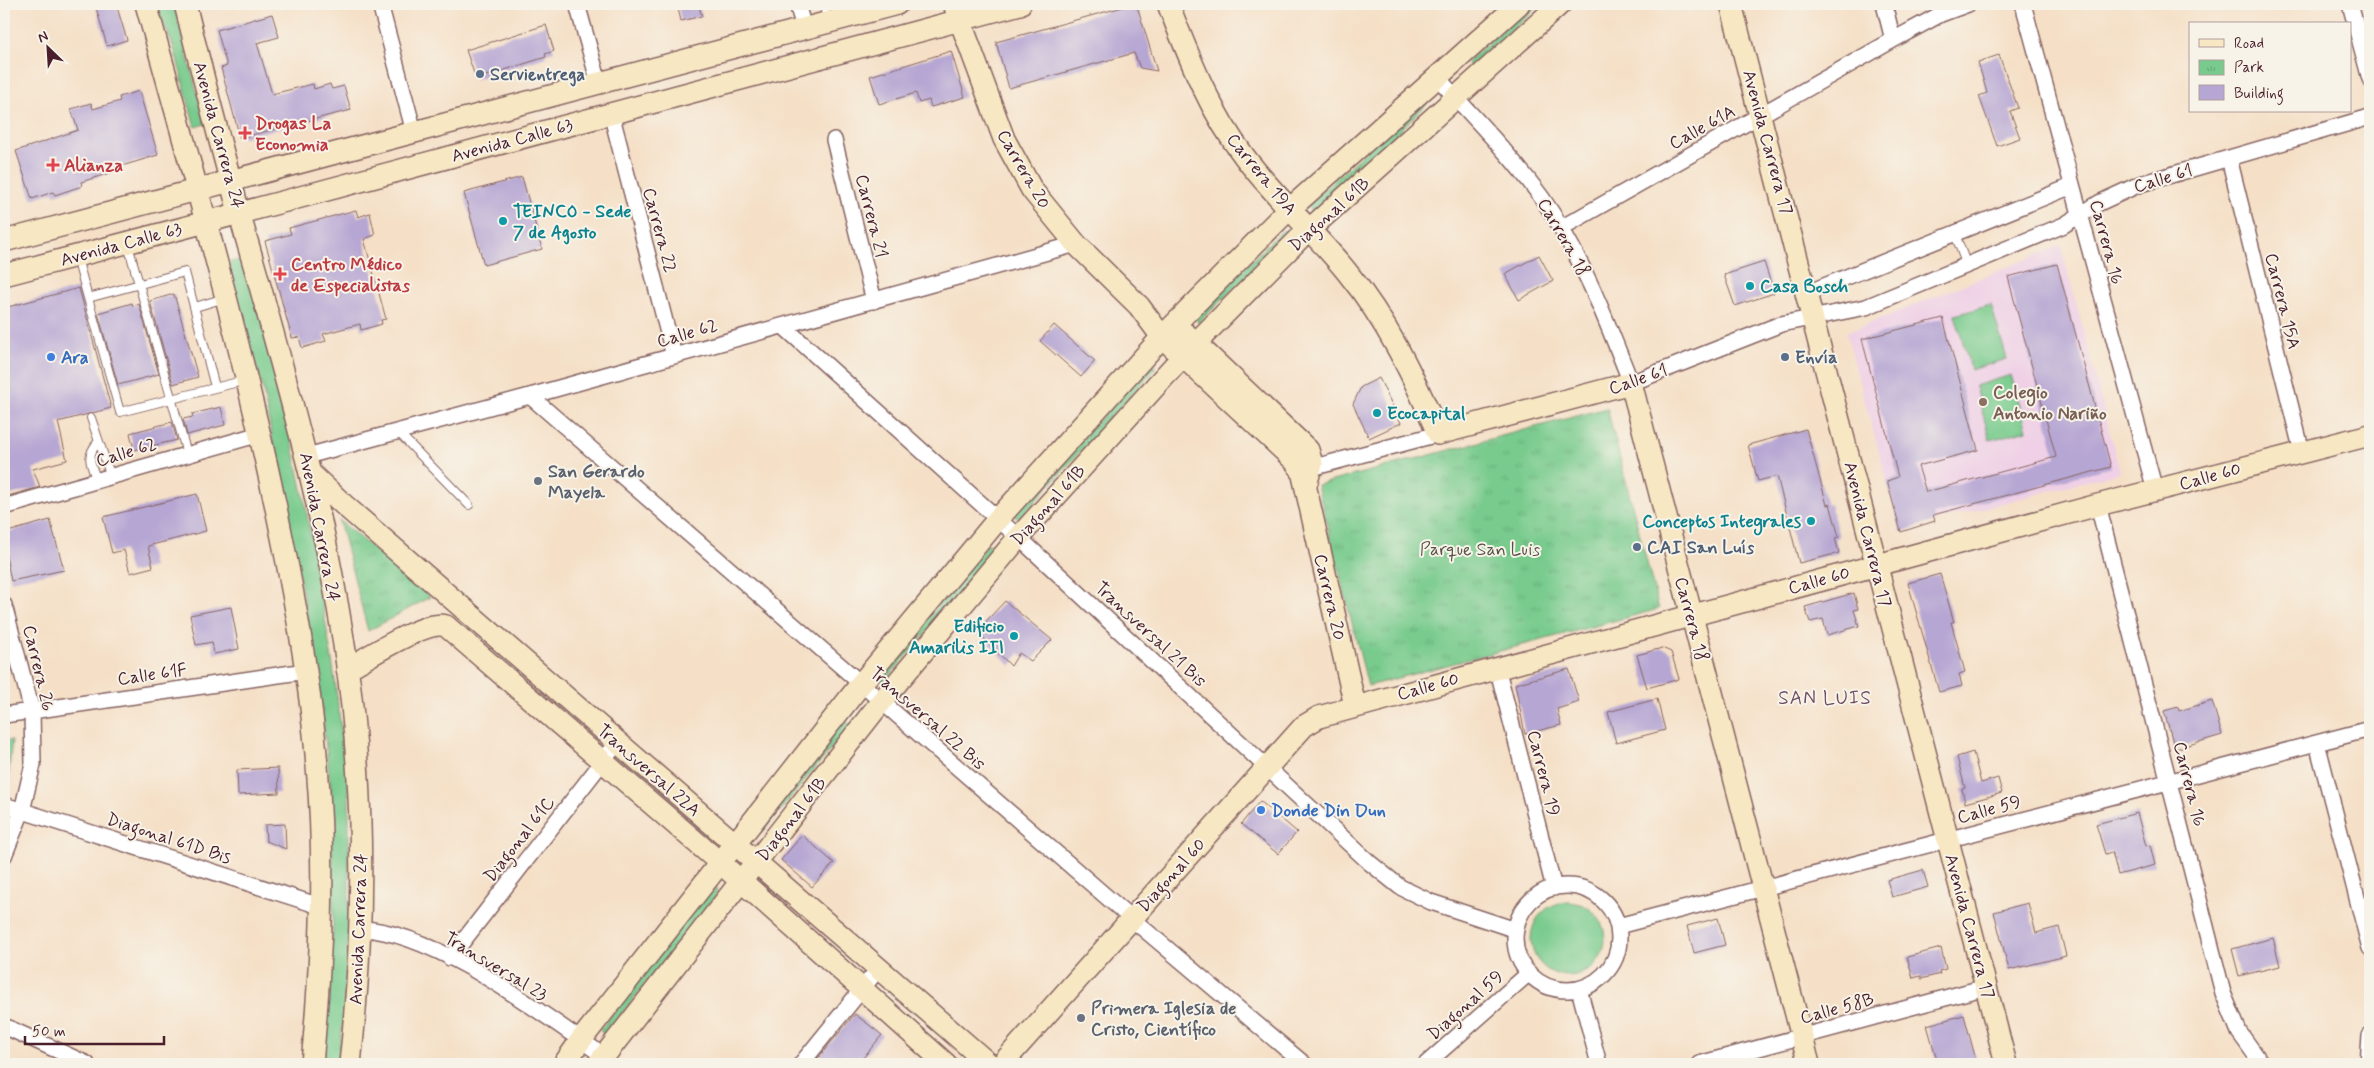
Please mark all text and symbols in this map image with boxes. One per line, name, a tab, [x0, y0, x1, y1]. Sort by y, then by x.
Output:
north arrow	[22, 22, 72, 72]
legend	[2189, 22, 2352, 112]
text: N	[35, 27, 51, 47]
text: Road	[2234, 34, 2264, 54]
text: Park	[2234, 58, 2264, 78]
street label: Avenida Carrera 24	[187, 59, 249, 212]
place label: Servientrega	[490, 63, 585, 87]
street label: Avenida Carrera 17	[1736, 67, 1798, 217]
marker: Servientrega	[474, 68, 486, 80]
text: Building	[2234, 84, 2284, 105]
street label: Calle 61A	[1665, 100, 1740, 156]
place label: Drogas La Economia	[255, 112, 331, 157]
street label: Avenida Calle 63	[449, 113, 576, 169]
street label: Carrera 20	[991, 125, 1055, 214]
marker: Drogas La Economia	[239, 127, 251, 139]
street label: Carrera 19A	[1221, 128, 1302, 221]
place label: Alianza	[64, 154, 123, 178]
marker: Alianza	[46, 158, 60, 172]
street label: Calle 61	[2131, 159, 2196, 199]
street label: Carrera 21	[849, 172, 893, 261]
street label: Diagonal 61B	[1284, 172, 1377, 259]
street label: Carrera 22	[636, 185, 682, 275]
street label: Carrera 18	[1531, 194, 1595, 281]
street label: Carrera 16	[2083, 197, 2129, 287]
place label: TEINCO - Sede 7 de Agosto	[513, 200, 631, 245]
marker: TEINCO - Sede 7 de Agosto	[497, 215, 509, 227]
street label: Avenida Calle 63	[58, 217, 185, 273]
street label: Carrera 15A	[2259, 251, 2306, 352]
place label: Centro Médico de Especialistas	[291, 253, 410, 298]
marker: Centro Médico de Especialistas	[273, 267, 287, 281]
place label: Casa Bosch	[1760, 275, 1849, 299]
marker: Casa Bosch	[1744, 280, 1756, 292]
street label: Calle 62	[654, 314, 721, 354]
place label: Ara	[61, 346, 89, 370]
place label: Envía	[1795, 346, 1838, 370]
marker: Ara	[45, 351, 57, 363]
marker: Envía	[1779, 351, 1791, 363]
street label: Calle 61	[1606, 359, 1671, 401]
place label: Colegio Antonio Nariño	[1993, 381, 2107, 426]
marker: Colegio Antonio Nariño	[1977, 396, 1989, 408]
place label: Ecocapital	[1387, 402, 1466, 426]
marker: Ecocapital	[1371, 407, 1383, 419]
street label: Calle 62	[93, 432, 160, 474]
street label: Avenida Carrera 24	[293, 451, 345, 604]
street label: Calle 60	[2177, 457, 2244, 497]
street label: Avenida Carrera 17	[1837, 459, 1897, 609]
place label: San Gerardo Mayela	[548, 460, 645, 505]
street label: Diagonal 61B	[1006, 460, 1093, 553]
marker: San Gerardo Mayela	[532, 475, 544, 487]
place label: Conceptos Integrales	[1642, 510, 1801, 536]
marker: Conceptos Integrales	[1805, 515, 1817, 527]
place label: CAI San Luís	[1647, 536, 1754, 560]
park label: Parque San Luis	[1420, 538, 1540, 562]
marker: CAI San Luís	[1631, 541, 1643, 553]
street label: Carrera 20	[1307, 552, 1351, 643]
street label: Calle 60	[1786, 561, 1853, 601]
street label: Carrera 18	[1668, 574, 1714, 664]
street label: Transversal 21 Bis	[1089, 577, 1212, 693]
place label: Edificio Amarilis III	[909, 615, 1004, 660]
street label: Carrera 26	[16, 623, 60, 714]
marker: Edificio Amarilis III	[1008, 630, 1020, 642]
street label: Calle 61F	[116, 658, 189, 692]
street label: Transversal 22 Bis	[864, 662, 991, 776]
street label: Calle 60	[1395, 667, 1462, 707]
district label: SAN LUIS	[1778, 686, 1872, 711]
street label: Transversal 22A	[591, 719, 705, 823]
street label: Carrera 19	[1521, 728, 1565, 819]
street label: Carrera 16	[2167, 739, 2211, 829]
street label: Diagonal 61B	[751, 772, 834, 868]
street label: Calle 59	[1955, 790, 2024, 830]
street label: Diagonal 61C	[479, 792, 563, 889]
place label: Donde Din Dun	[1271, 799, 1386, 823]
marker: Donde Din Dun	[1255, 804, 1267, 816]
street label: Diagonal 61D Bis	[103, 808, 234, 872]
street label: Diagonal 60	[1132, 833, 1213, 919]
street label: Avenida Carrera 17	[1938, 851, 2000, 1001]
street label: Avenida Carrera 24	[344, 853, 374, 1005]
street label: Transversal 23	[439, 927, 552, 1007]
street label: Diagonal 59	[1422, 965, 1510, 1048]
street label: Calle 58B	[1798, 988, 1877, 1030]
place label: Primera Iglesia de Cristo, Científico	[1091, 997, 1236, 1042]
marker: Primera Iglesia de Cristo, Científico	[1075, 1012, 1087, 1024]
scale bar	[25, 1013, 164, 1045]
text: 50 m	[32, 1022, 66, 1042]

